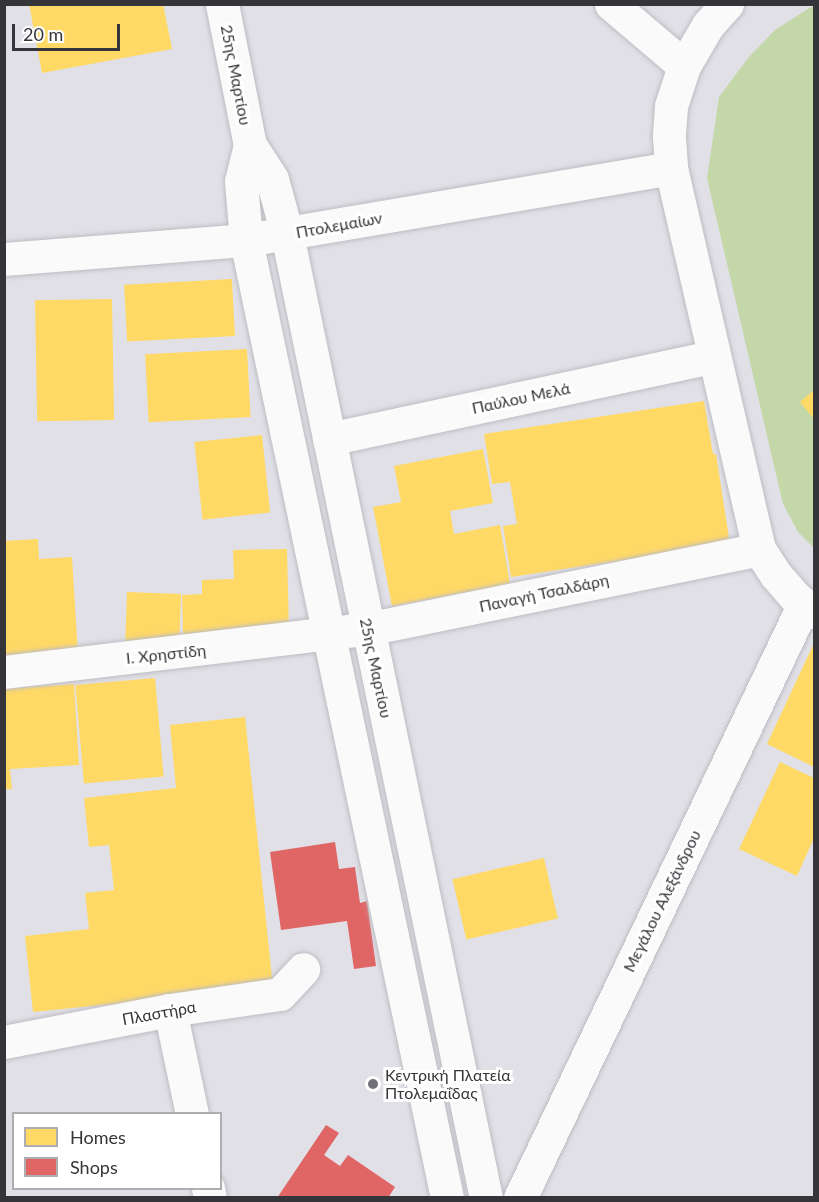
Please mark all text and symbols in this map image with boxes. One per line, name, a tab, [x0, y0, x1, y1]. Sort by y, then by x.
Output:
scale bar	[15, 12, 123, 50]
text: 20 m	[23, 23, 63, 45]
street label: 25ης Μαρτίου	[217, 23, 255, 127]
street label: Πτολεμαίων	[294, 208, 384, 242]
street label: Παύλου Μελά	[470, 378, 572, 418]
street label: Παναγή Τσαλδάρη	[477, 570, 611, 616]
street label: 25ης Μαρτίου	[356, 616, 396, 720]
street label: Ι. Χρηστίδη	[125, 640, 207, 668]
street label: Μεγάλου Αλεξάνδρου	[619, 827, 705, 975]
street label: Πλαστήρα	[121, 997, 197, 1029]
place label: Κεντρική Πλατεία Πτολεμαΐδας	[385, 1065, 511, 1103]
marker: Κεντρική Πλατεία Πτολεμαΐδας	[366, 1077, 380, 1091]
legend	[12, 1112, 222, 1190]
text: Homes	[70, 1126, 126, 1148]
text: Shops	[70, 1156, 118, 1178]

